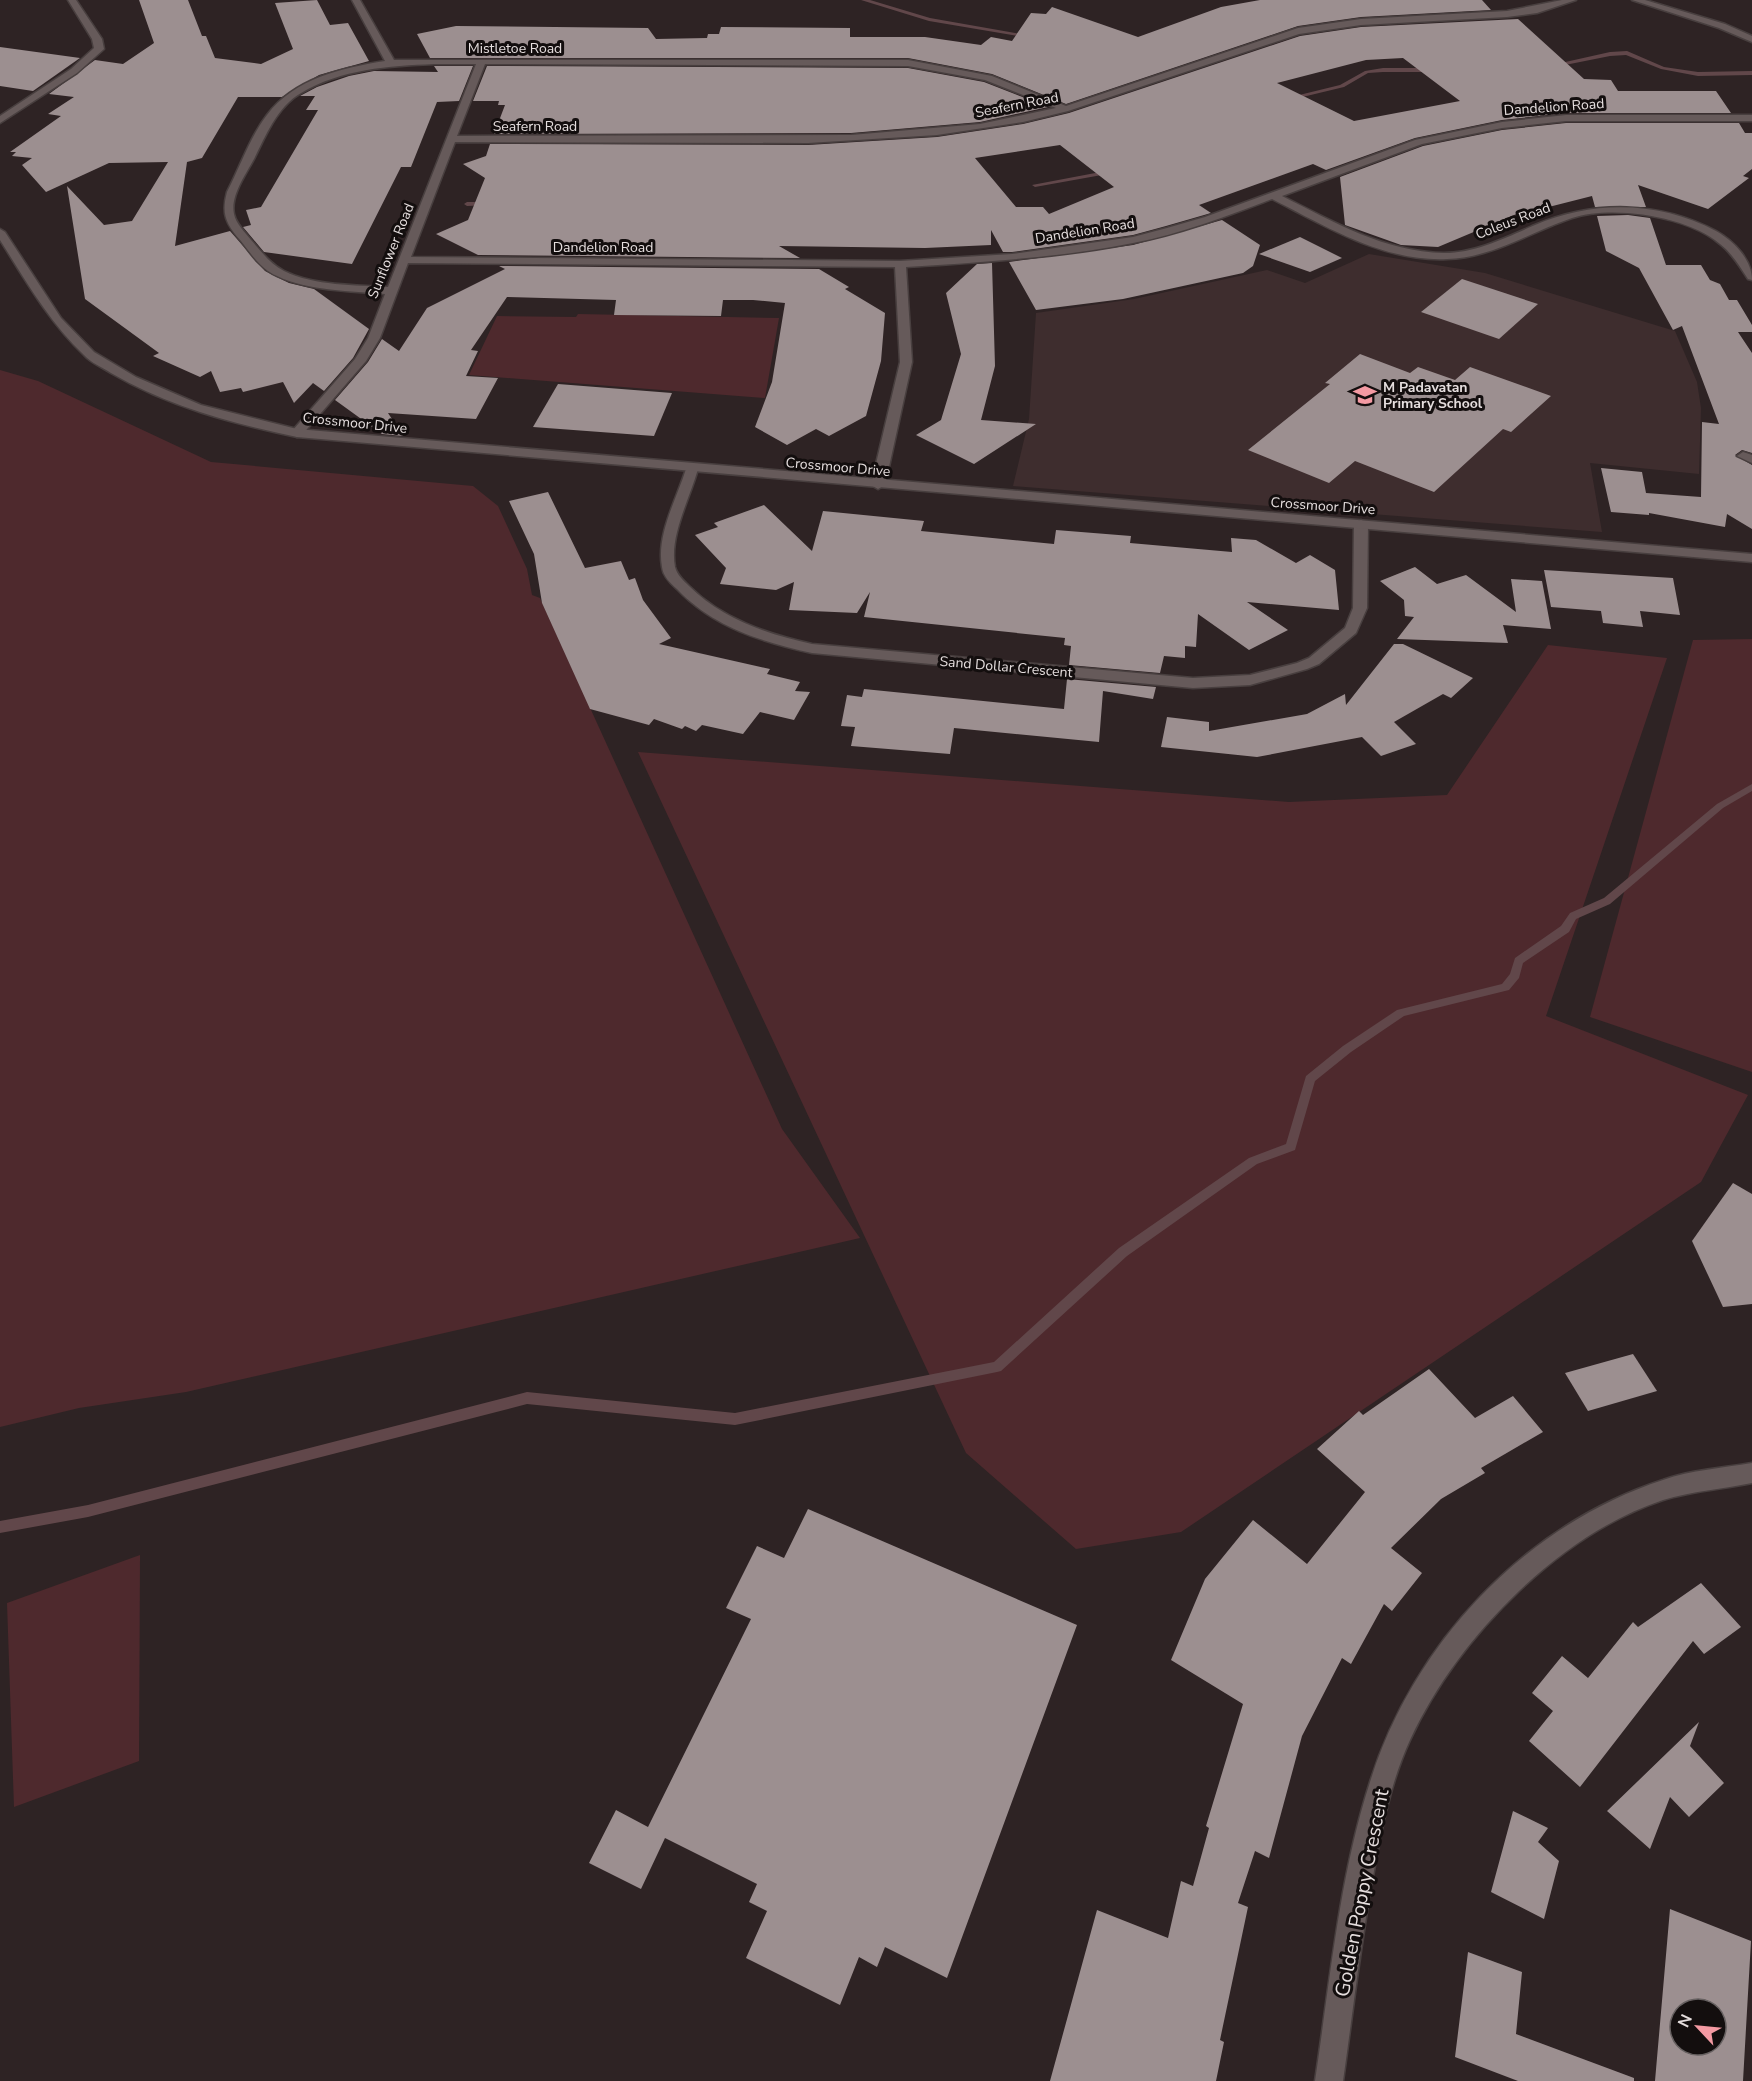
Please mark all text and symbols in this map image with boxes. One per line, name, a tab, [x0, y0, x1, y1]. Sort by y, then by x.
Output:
street label: Mistletoe Road	[468, 39, 562, 58]
street label: Seafern Road	[974, 88, 1060, 122]
street label: Dandelion Road	[1503, 94, 1605, 120]
street label: Seafern Road	[493, 117, 577, 136]
street label: Coleus Road	[1473, 198, 1553, 244]
street label: Sunflower Road	[363, 201, 419, 301]
street label: Dandelion Road	[1034, 214, 1136, 248]
street label: Dandelion Road	[553, 238, 653, 257]
place label: M Padavatan Primary School	[1383, 378, 1483, 413]
school or university icon: M Padavatan Primary School	[1352, 382, 1378, 408]
street label: Crossmoor Drive	[302, 408, 408, 438]
street label: Crossmoor Drive	[785, 453, 891, 481]
street label: Crossmoor Drive	[1270, 493, 1376, 519]
street label: Sand Dollar Crescent	[939, 652, 1073, 682]
street label: Golden Poppy Crescent	[1329, 1786, 1396, 1999]
north arrow	[1668, 1997, 1728, 2057]
text: N	[1673, 2011, 1698, 2031]

